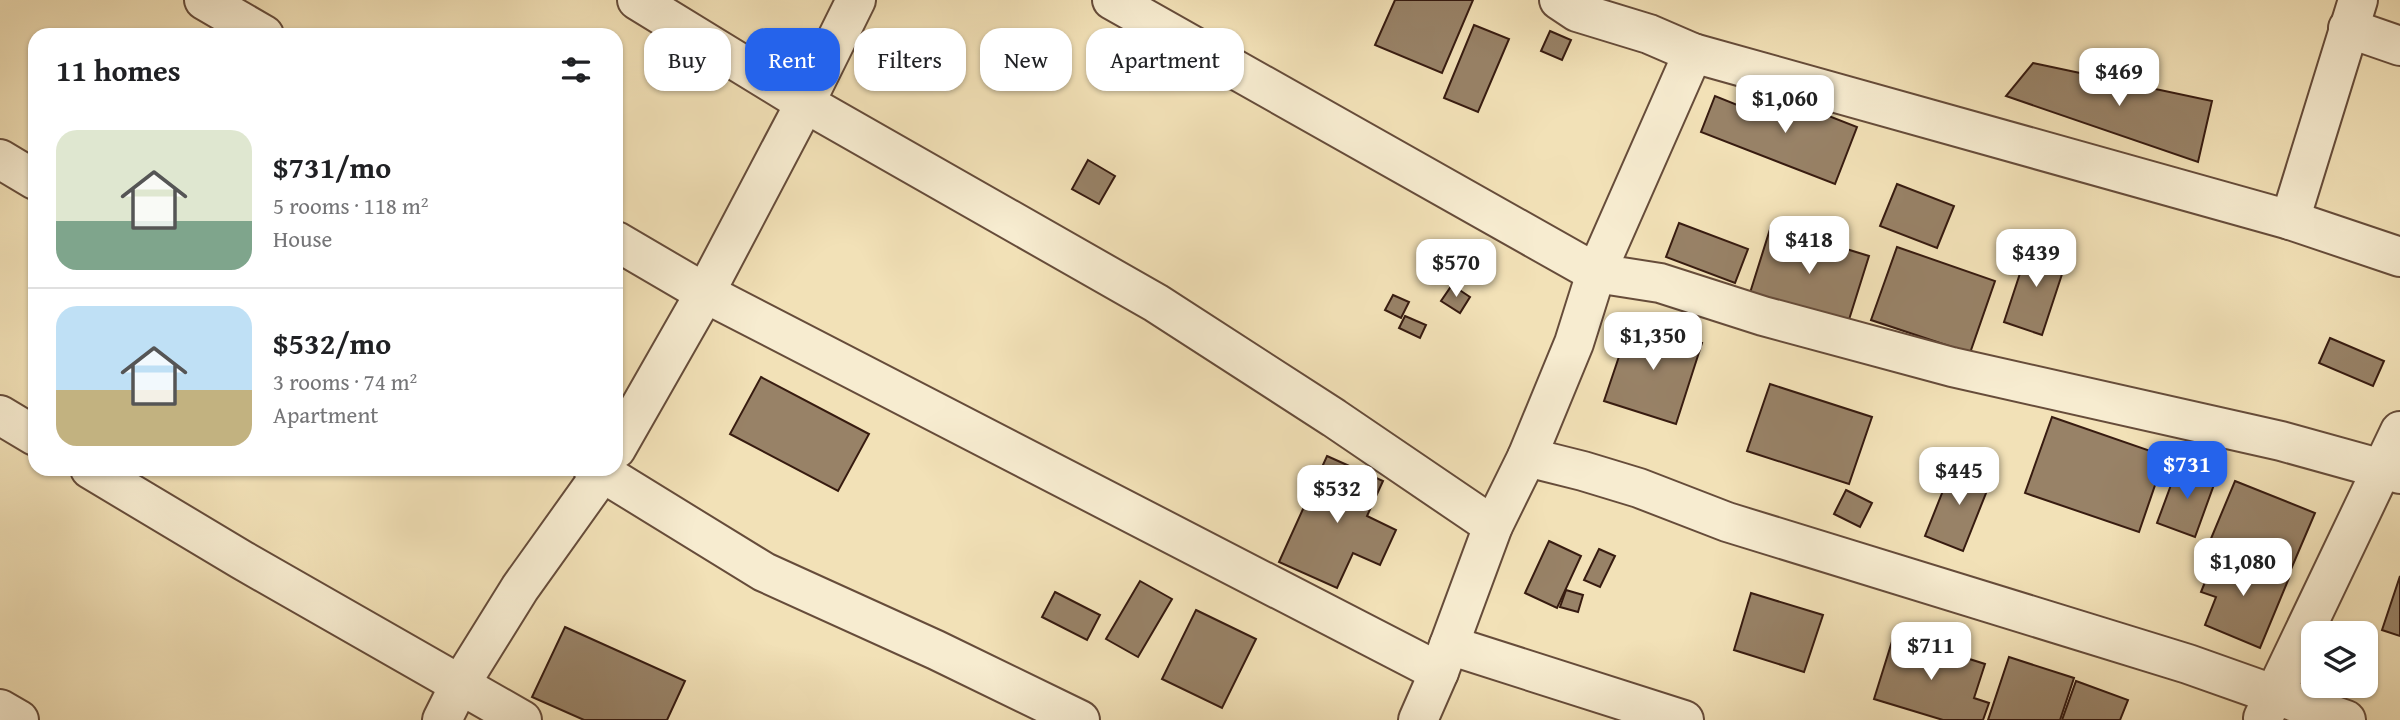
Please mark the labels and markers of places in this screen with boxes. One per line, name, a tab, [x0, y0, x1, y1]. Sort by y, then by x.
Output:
pin: $469	[2078, 48, 2160, 108]
pin: $1,060	[1728, 76, 1842, 135]
pin: $418	[1768, 216, 1850, 276]
pin: $439	[1995, 230, 2077, 289]
pin: $570	[1415, 240, 1497, 299]
pin: $1,350	[1596, 312, 1710, 372]
pin: $731	[2146, 442, 2228, 501]
pin: $445	[1918, 448, 2000, 507]
pin: $532	[1296, 466, 1378, 525]
pin: $1,080	[2186, 538, 2300, 598]
pin: $711	[1890, 622, 1972, 682]

